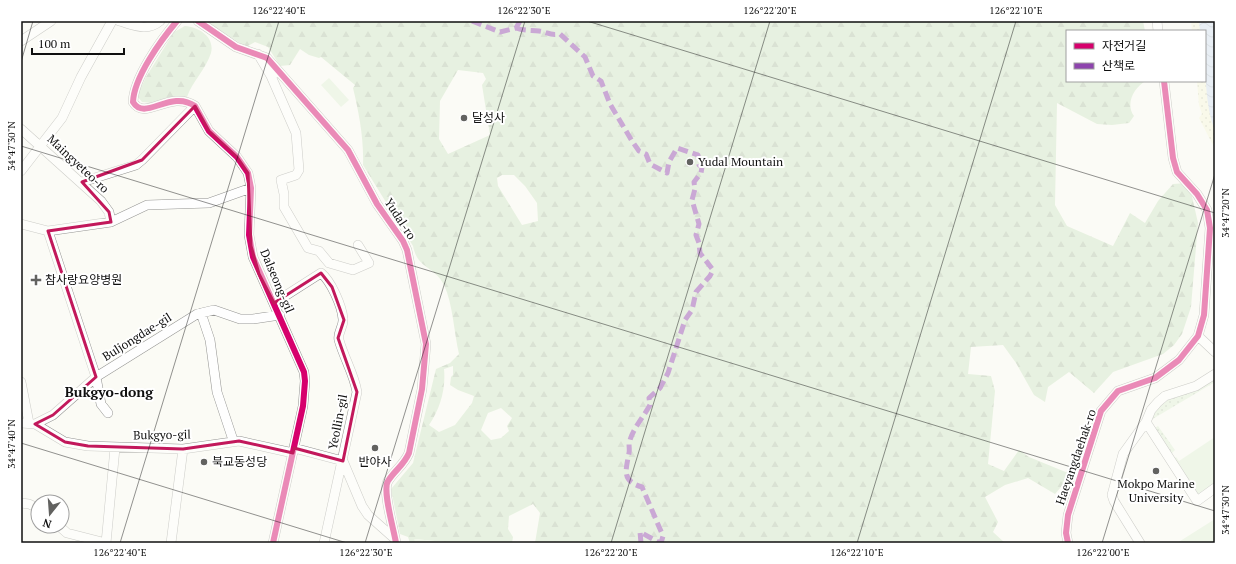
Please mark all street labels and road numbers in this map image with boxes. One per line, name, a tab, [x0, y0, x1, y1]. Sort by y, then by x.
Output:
street label: Maingyeteo-ro	[44, 131, 113, 196]
street label: Yudal-ro	[382, 195, 420, 243]
street label: Dalseong-gil	[257, 247, 298, 315]
street label: Buljongdae-gil	[99, 309, 174, 364]
street label: Yeollin-gil	[325, 393, 350, 451]
street label: Haeyangdaehak-ro	[1052, 407, 1099, 507]
street label: Bukgyo-gil	[133, 426, 191, 443]

